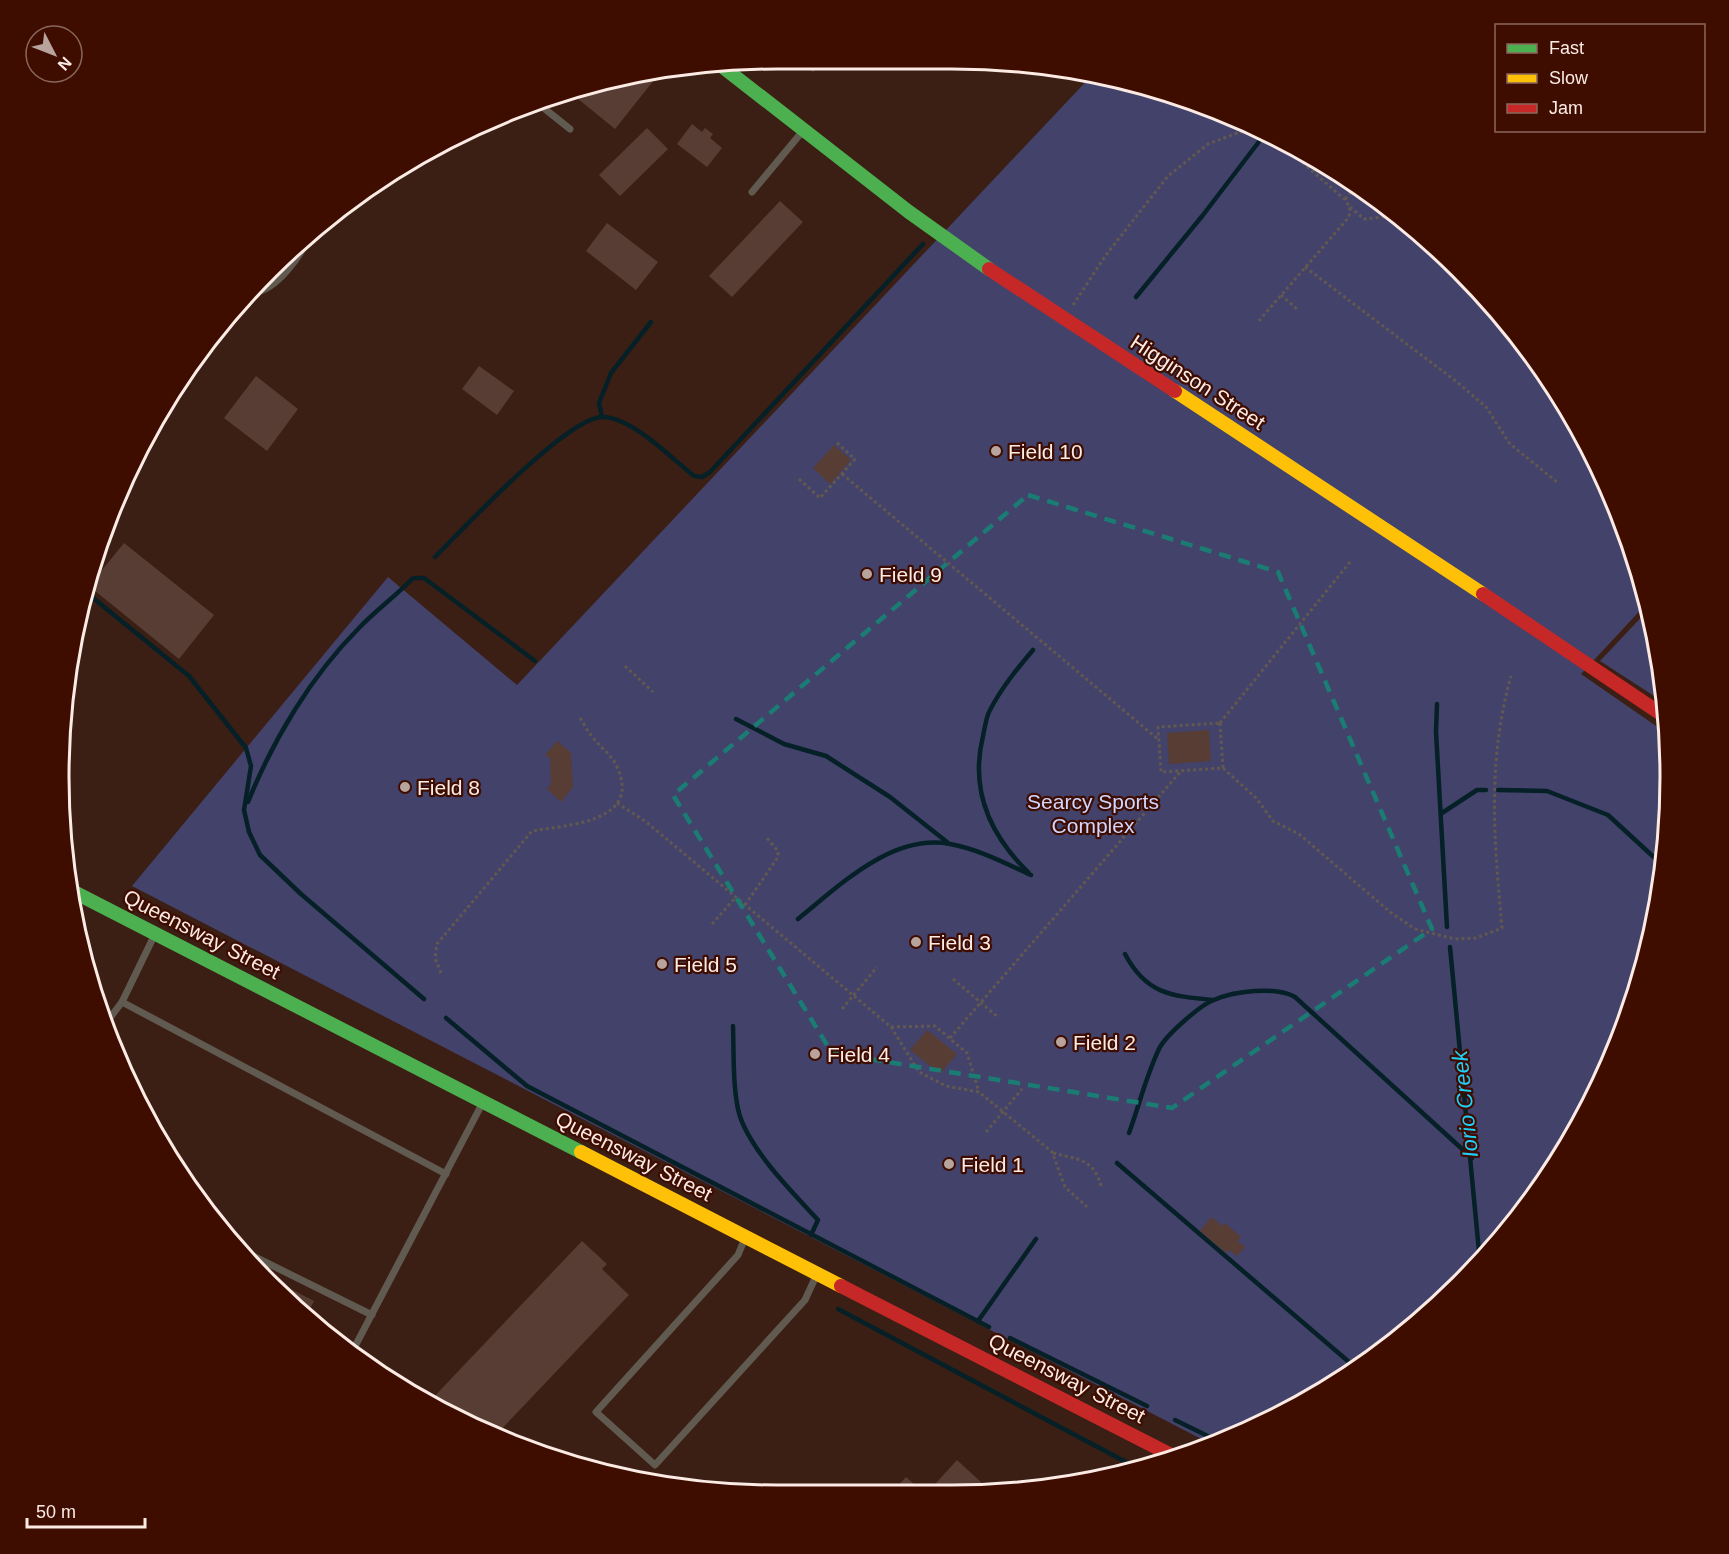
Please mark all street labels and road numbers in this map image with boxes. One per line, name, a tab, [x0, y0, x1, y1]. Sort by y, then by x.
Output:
street label: Higginson Street	[1127, 330, 1270, 434]
street label: Queensway Street	[120, 885, 284, 984]
street label: Queensway Street	[552, 1107, 716, 1206]
street label: Queensway Street	[985, 1329, 1149, 1428]

